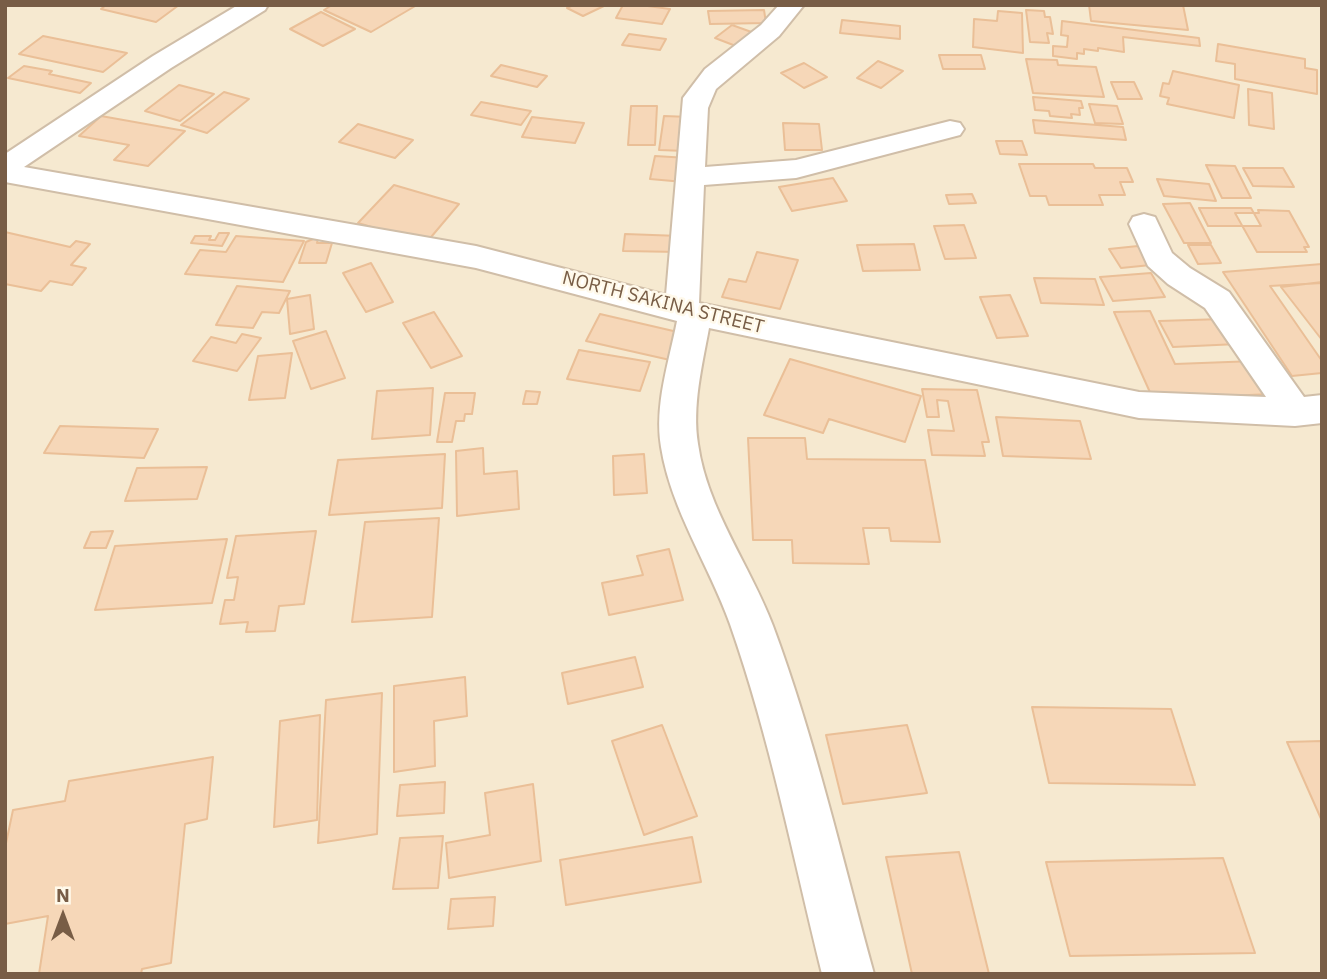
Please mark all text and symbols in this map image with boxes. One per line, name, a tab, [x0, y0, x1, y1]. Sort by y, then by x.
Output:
street label: NORTH SAKINA STREET	[560, 267, 766, 339]
north arrow	[28, 881, 98, 951]
text: N	[56, 883, 70, 907]

